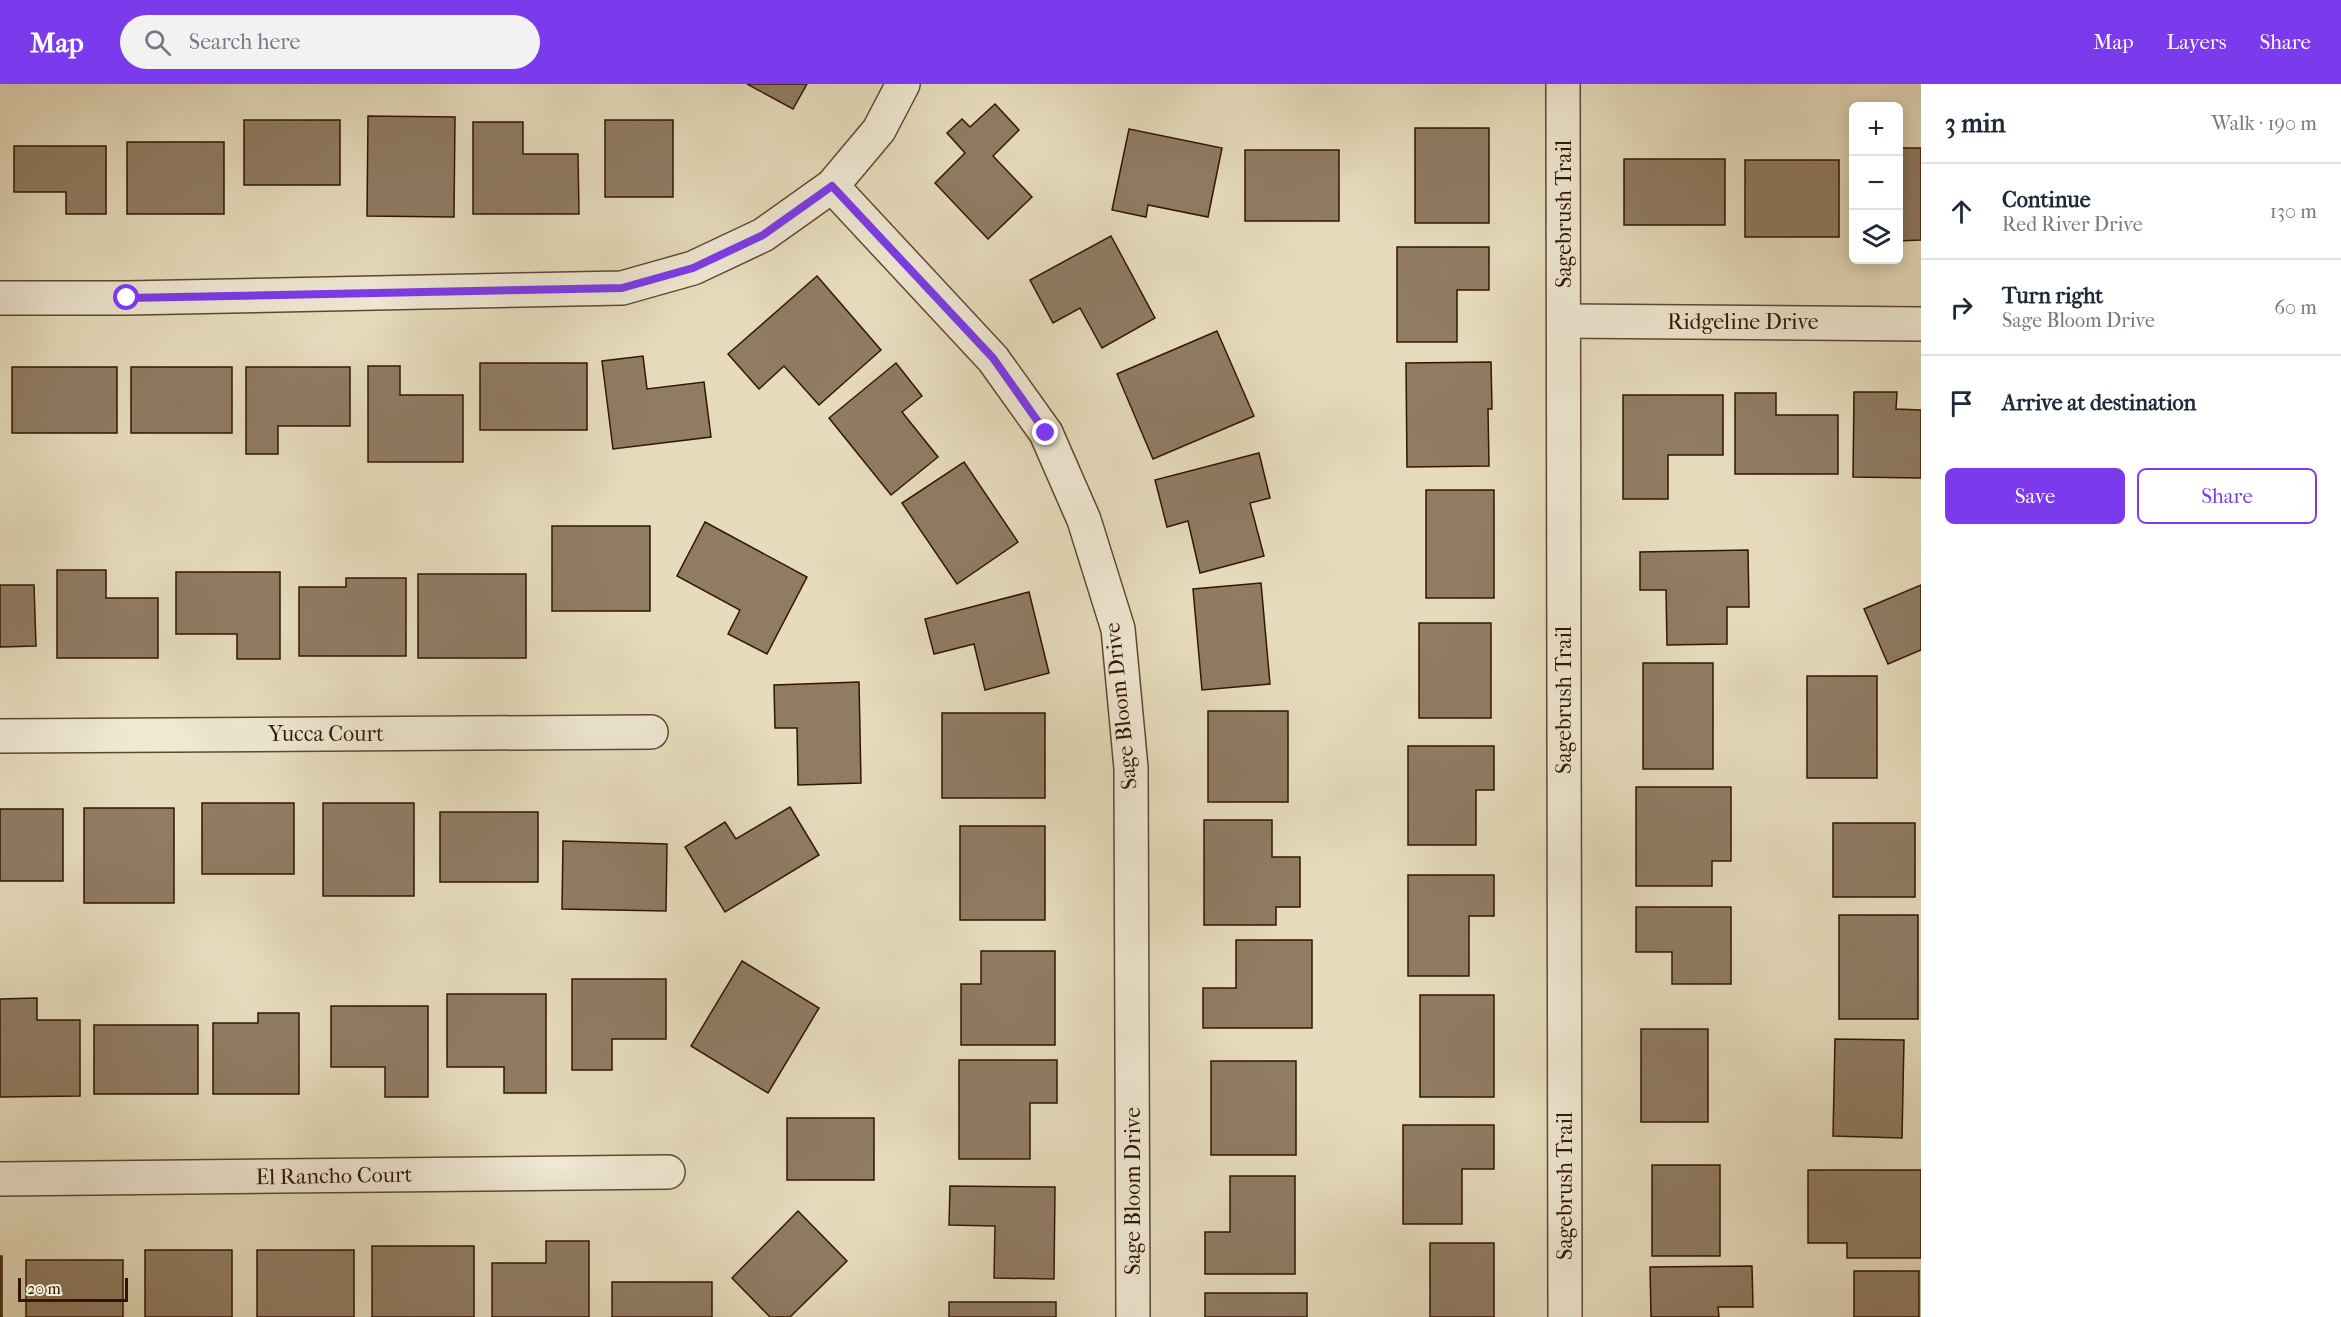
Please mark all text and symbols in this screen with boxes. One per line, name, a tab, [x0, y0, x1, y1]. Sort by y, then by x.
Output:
search box	[120, 15, 540, 69]
text: Map	[30, 26, 84, 59]
icon: search	[141, 26, 174, 59]
text: Search here	[189, 29, 300, 55]
text: Map	[2093, 30, 2134, 54]
text: Layers	[2167, 30, 2226, 54]
text: Share	[2259, 30, 2311, 54]
map controls	[1849, 102, 1903, 264]
button: +	[1849, 102, 1903, 156]
text: 3 min	[1945, 108, 2006, 139]
text: Walk · 190 m	[2211, 112, 2317, 135]
street label: Sagebrush Trail	[1551, 140, 1577, 288]
button: −	[1849, 156, 1903, 210]
text: Continue	[2002, 187, 2091, 213]
icon: ahead	[1945, 195, 1978, 228]
text: 130 m	[2270, 200, 2317, 223]
button: layers	[1849, 210, 1903, 264]
text: Red River Drive	[2002, 213, 2143, 236]
text: Turn right	[2002, 283, 2103, 309]
route start	[113, 284, 139, 310]
icon: right	[1945, 291, 1978, 324]
text: 60 m	[2274, 296, 2317, 319]
street label: Ridgeline Drive	[1667, 309, 1819, 335]
text: Sage Bloom Drive	[2002, 309, 2155, 332]
icon: arrive	[1945, 387, 1978, 420]
text: Arrive at destination	[2002, 390, 2196, 416]
route end	[1032, 419, 1058, 445]
button: Save	[1945, 468, 2125, 524]
button: Share	[2137, 468, 2317, 524]
street label: Sage Bloom Drive	[1099, 621, 1143, 791]
street label: Sagebrush Trail	[1551, 626, 1577, 774]
street label: Yucca Court	[267, 721, 384, 747]
street label: Sage Bloom Drive	[1120, 1107, 1146, 1275]
street label: Sagebrush Trail	[1552, 1112, 1578, 1260]
street label: El Rancho Court	[255, 1162, 413, 1190]
scale bar	[18, 1275, 128, 1302]
text: 20 m	[27, 1279, 61, 1298]

